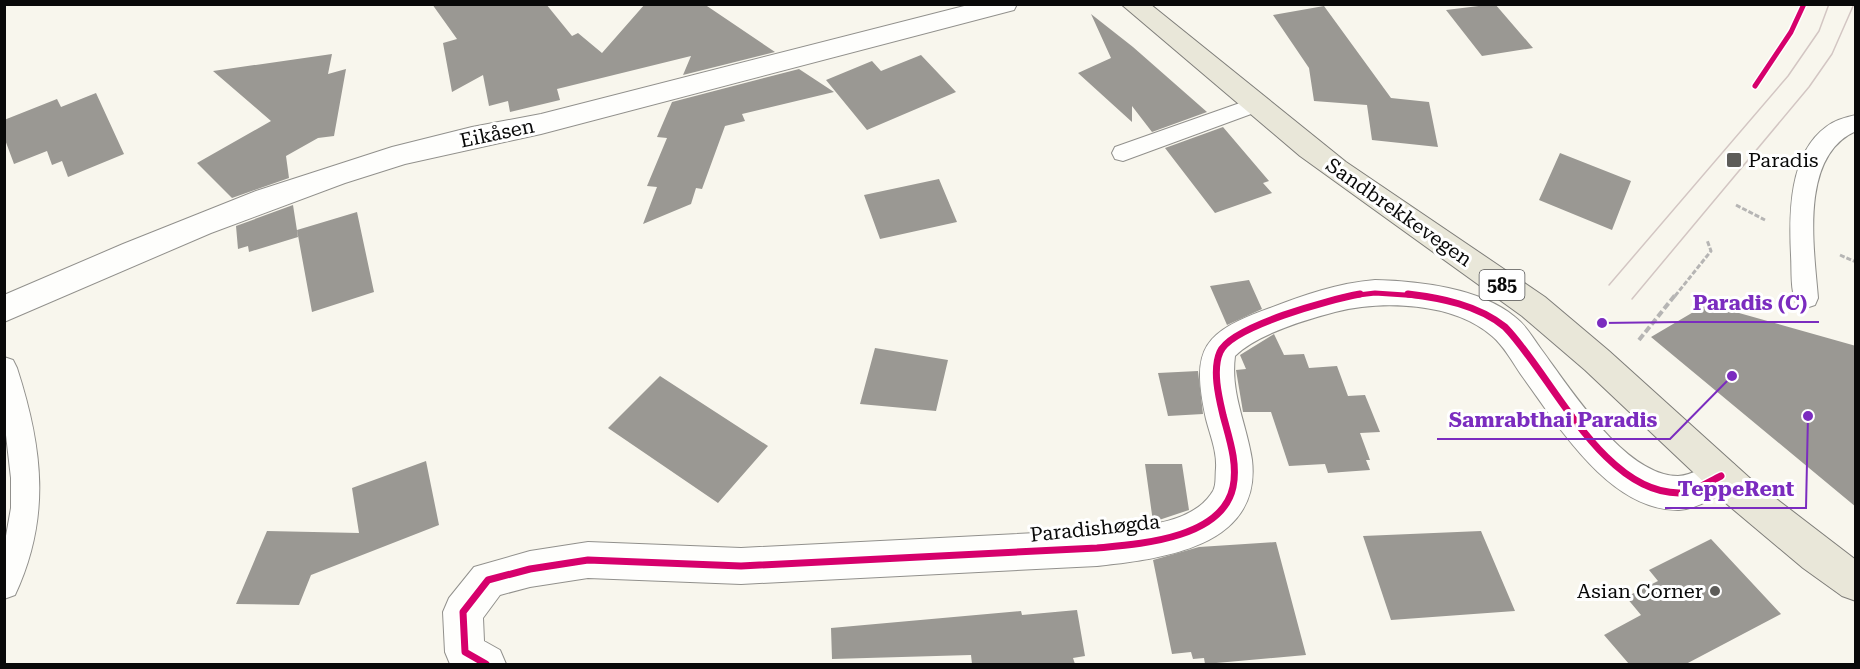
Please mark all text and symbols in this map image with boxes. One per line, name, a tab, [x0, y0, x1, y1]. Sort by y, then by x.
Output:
street label: Eikåsen	[458, 113, 536, 153]
place label: Paradis	[1748, 148, 1819, 172]
marker: Paradis	[1725, 151, 1743, 169]
street label: Sandbrekkevegen	[1321, 153, 1477, 271]
road number: 585	[1480, 270, 1524, 300]
callout: Paradis (C)	[1681, 283, 1819, 322]
text: Paradis (C)	[1693, 291, 1807, 315]
callout: Samrabthai Paradis	[1437, 400, 1670, 439]
text: Samrabthai Paradis	[1449, 408, 1657, 432]
callout: TeppeRent	[1665, 469, 1806, 508]
text: TeppeRent	[1678, 477, 1795, 501]
street label: Paradishøgda	[1029, 509, 1161, 547]
place label: Asian Corner	[1577, 579, 1703, 603]
marker: Asian Corner	[1708, 584, 1722, 598]

